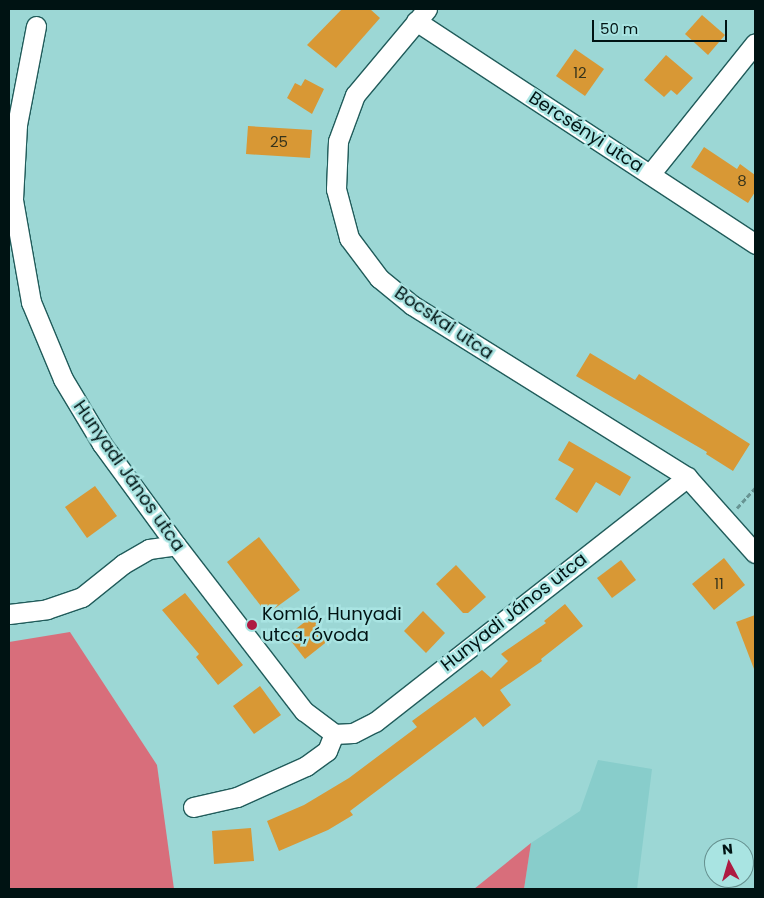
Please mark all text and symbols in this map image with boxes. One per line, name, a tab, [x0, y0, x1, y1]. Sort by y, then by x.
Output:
scale bar	[594, 10, 729, 42]
text: 50 m	[600, 18, 638, 39]
house number: 12	[573, 64, 587, 82]
street label: Bercsényi utca	[525, 87, 647, 177]
house number: 25	[270, 133, 288, 151]
house number: 8	[737, 172, 747, 190]
street label: Bocskai utca	[390, 282, 498, 364]
street label: Hunyadi János utca	[69, 396, 189, 556]
street label: Hunyadi János utca	[437, 548, 591, 676]
house number: 11	[714, 575, 724, 593]
place label: Komló, Hunyadi utca, óvoda	[262, 604, 402, 646]
marker: Komló, Hunyadi utca, óvoda	[246, 619, 258, 631]
north arrow	[704, 838, 754, 888]
text: N	[721, 839, 734, 860]

